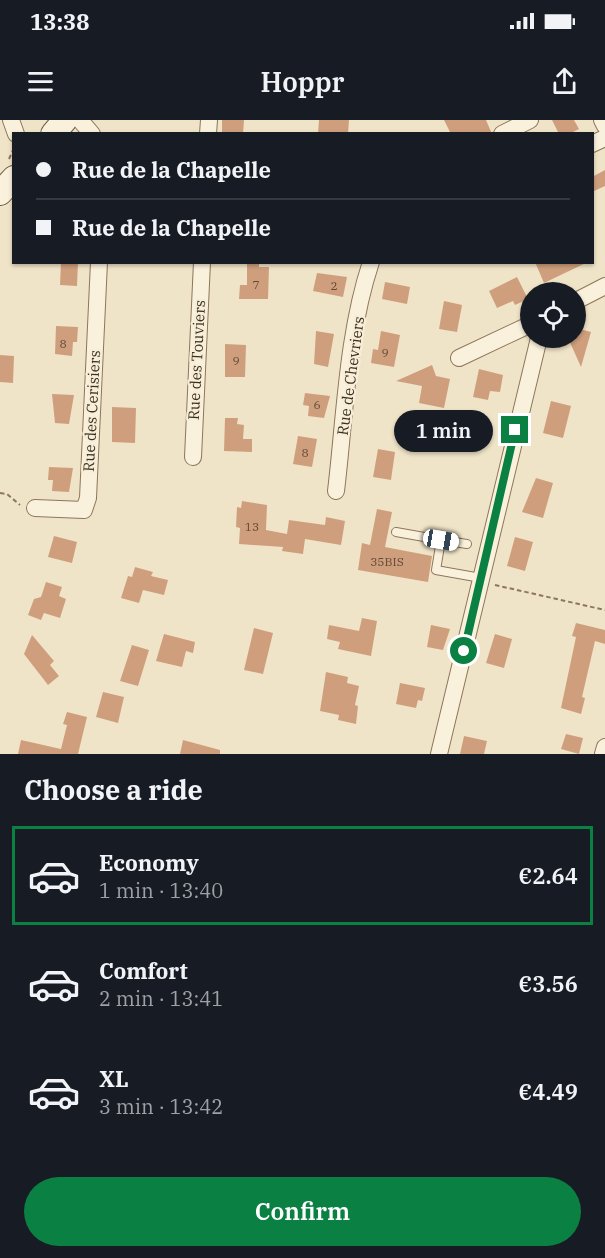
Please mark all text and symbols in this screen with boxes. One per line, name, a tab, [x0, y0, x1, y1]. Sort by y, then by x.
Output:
text: 13:38	[30, 7, 89, 36]
text: Hoppr	[261, 64, 344, 99]
icon: menu	[24, 65, 57, 98]
icon: share	[548, 65, 581, 98]
text: Rue de la Chapelle	[72, 155, 271, 184]
text: Rue de la Chapelle	[72, 213, 271, 242]
house number: 7	[252, 277, 260, 292]
house number: 2	[330, 278, 338, 293]
map controls	[520, 282, 586, 348]
button: locate	[520, 282, 586, 348]
street label: Rue des Touviers	[184, 299, 209, 421]
street label: Rue de Chevriers	[333, 315, 368, 437]
house number: 8	[59, 336, 67, 351]
house number: 9	[381, 345, 389, 360]
street label: Rue des Cerisiers	[79, 350, 104, 472]
house number: 9	[232, 353, 240, 368]
house number: 6	[313, 397, 321, 412]
callout: 1 min	[395, 409, 494, 451]
route end	[501, 416, 528, 443]
text: 1 min	[416, 417, 471, 444]
house number: 8	[301, 445, 309, 460]
house number: 13	[245, 519, 259, 534]
car	[422, 528, 460, 552]
house number: 35BIS	[370, 554, 404, 569]
route start	[450, 637, 477, 664]
text: Choose a ride	[24, 772, 203, 807]
text: Economy	[99, 848, 199, 877]
icon: car	[27, 849, 81, 903]
text: €2.64	[519, 861, 578, 890]
text: 1 min · 13:40	[99, 877, 223, 904]
text: Comfort	[99, 956, 188, 985]
icon: car	[27, 957, 81, 1011]
text: €3.56	[519, 969, 578, 998]
text: 2 min · 13:41	[99, 985, 223, 1012]
text: XL	[99, 1064, 129, 1093]
icon: car	[27, 1065, 81, 1119]
text: €4.49	[519, 1077, 578, 1106]
text: 3 min · 13:42	[99, 1093, 223, 1120]
button: Confirm	[24, 1177, 581, 1246]

